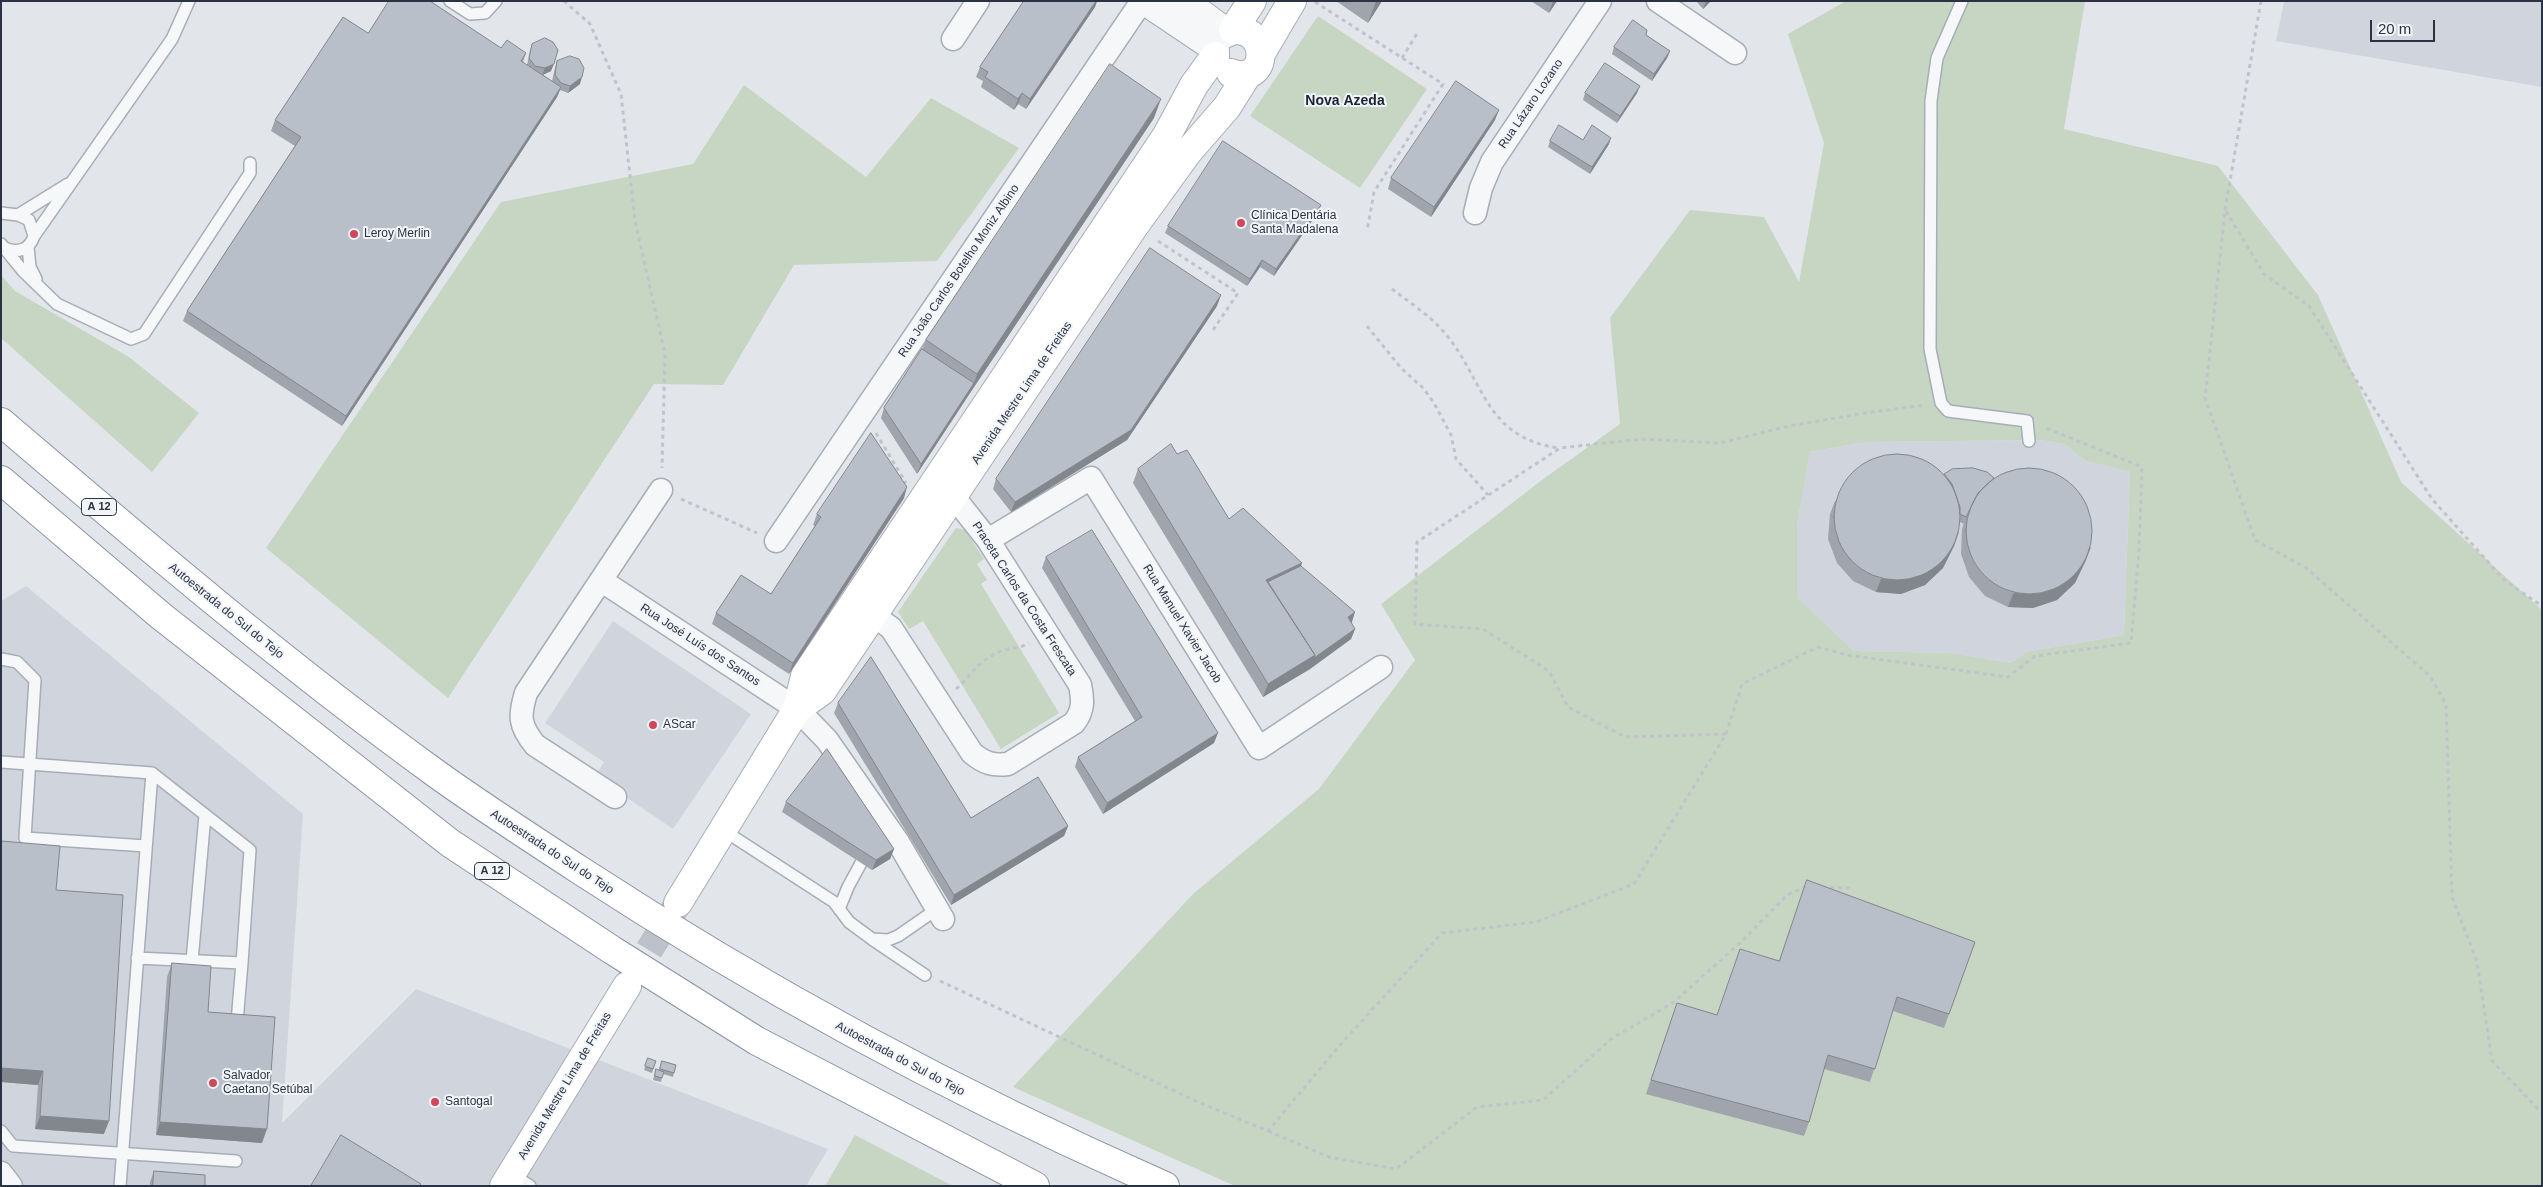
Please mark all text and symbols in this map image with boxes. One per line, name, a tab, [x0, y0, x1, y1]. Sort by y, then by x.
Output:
scale bar	[2373, 10, 2438, 42]
text: 20 m	[2378, 20, 2411, 37]
street label: Rua Lázaro Lozano	[1496, 57, 1566, 151]
district label: Nova Azeda	[1305, 93, 1385, 109]
street label: Rua João Carlos Botelho Moniz Albino	[896, 182, 1022, 360]
place label: Clínica Dentária Santa Madalena	[1251, 209, 1338, 237]
marker: Clínica Dentária Santa Madalena	[1235, 217, 1247, 229]
place label: Leroy Merlin	[364, 227, 430, 241]
marker: Leroy Merlin	[348, 228, 360, 240]
street label: Avenida Mestre Lima de Freitas	[969, 319, 1075, 467]
road number: A 12	[82, 498, 116, 516]
street label: Praceta Carlos da Costa Frescata	[969, 519, 1079, 679]
street label: Autoestrada do Sul do Tejo	[165, 560, 287, 662]
street label: Rua Manuel Xavier Jacob	[1139, 562, 1225, 686]
street label: Rua José Luís dos Santos	[637, 601, 763, 689]
place label: AScar	[663, 718, 696, 732]
marker: AScar	[647, 719, 659, 731]
street label: Autoestrada do Sul do Tejo	[488, 807, 616, 897]
road number: A 12	[474, 862, 510, 879]
street label: Avenida Mestre Lima de Freitas	[515, 1010, 615, 1162]
street label: Autoestrada do Sul do Tejo	[833, 1019, 967, 1099]
place label: Salvador Caetano Setúbal	[223, 1069, 312, 1097]
marker: Salvador Caetano Setúbal	[207, 1077, 219, 1089]
place label: Santogal	[445, 1095, 492, 1109]
marker: Santogal	[429, 1096, 441, 1108]

